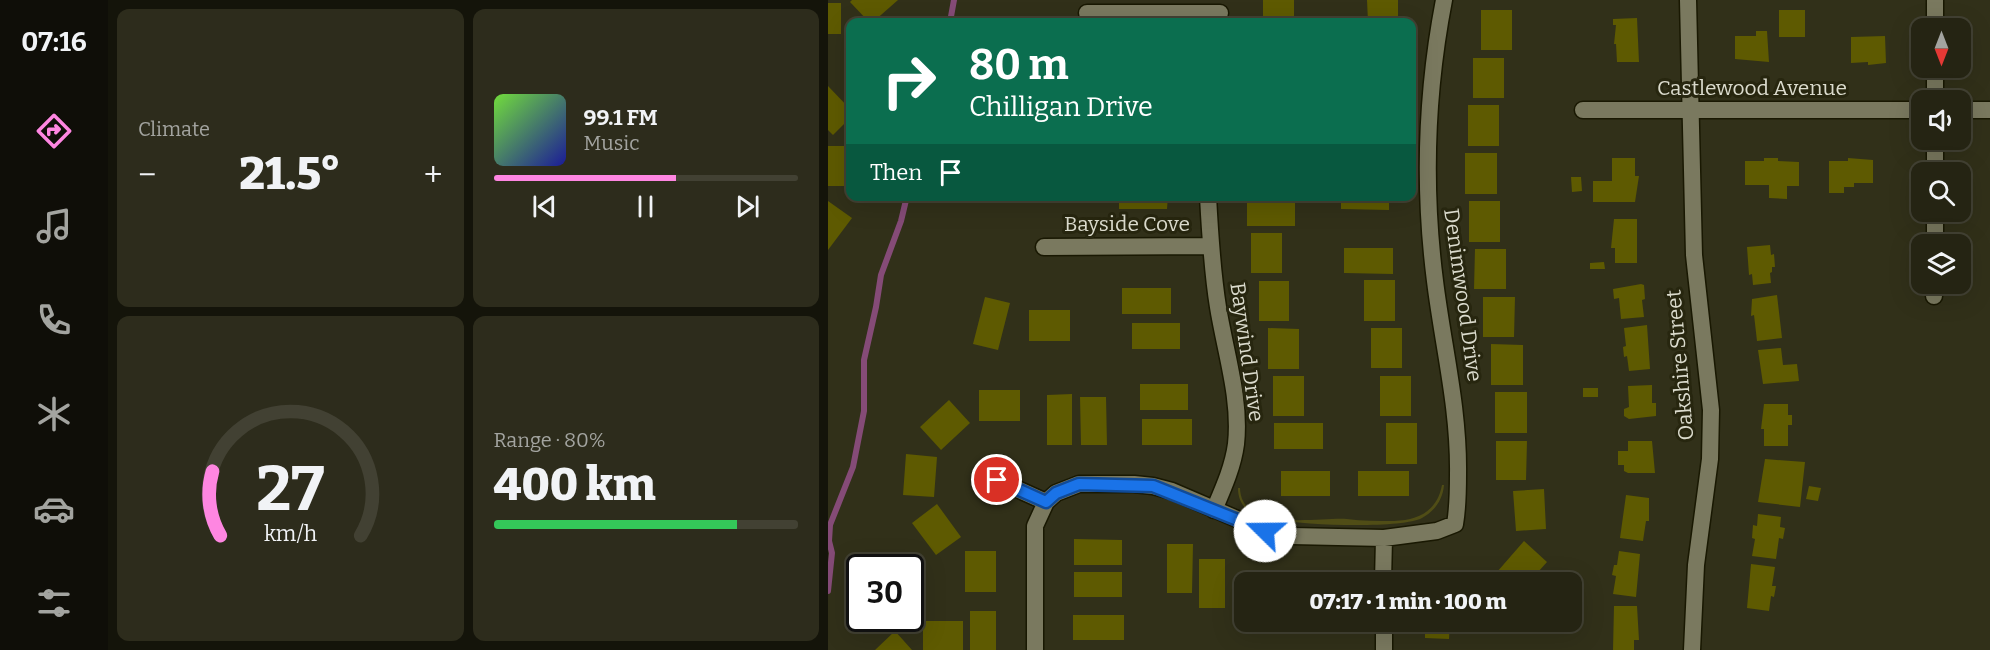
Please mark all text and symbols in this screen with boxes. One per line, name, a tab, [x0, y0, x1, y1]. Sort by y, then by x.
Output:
north arrow	[1911, 18, 1971, 78]
map controls	[1911, 18, 1971, 294]
text: 07:16	[21, 26, 87, 58]
text: 80 m	[969, 40, 1069, 90]
icon: right	[870, 42, 948, 120]
street label: Castlewood Avenue	[1657, 75, 1847, 101]
button: sound	[1911, 90, 1971, 150]
text: Chilligan Drive	[969, 91, 1153, 123]
text: 99.1 FM	[584, 104, 658, 131]
icon: directions	[33, 110, 75, 152]
text: Climate	[138, 117, 210, 141]
text: Music	[584, 131, 640, 155]
text: 21.5°	[239, 147, 341, 201]
text: −	[138, 155, 156, 195]
text: +	[424, 155, 442, 195]
icon: arrive	[934, 156, 967, 189]
text: Then	[870, 159, 922, 186]
button: search	[1911, 162, 1971, 222]
icon: previous	[528, 190, 561, 223]
icon: pause	[629, 190, 662, 223]
icon: next	[731, 190, 764, 223]
icon: music	[33, 205, 75, 247]
street label: Denimwood Drive	[1438, 207, 1488, 383]
street label: Bayside Cove	[1064, 211, 1190, 237]
button: layers	[1911, 234, 1971, 294]
street label: Baywind Drive	[1224, 281, 1270, 423]
street label: Oakshire Street	[1660, 288, 1700, 441]
icon: phone	[33, 299, 75, 341]
icon: climate	[33, 393, 75, 435]
text: Range · 80%	[494, 428, 606, 452]
text: 27	[256, 452, 324, 527]
pin	[971, 454, 1022, 505]
text: 400 km	[494, 458, 656, 512]
icon: arrive	[980, 463, 1013, 496]
icon: car	[33, 488, 75, 530]
position arrow	[1233, 499, 1297, 563]
text: km/h	[264, 521, 317, 547]
speed limit sign: 30	[846, 554, 924, 632]
icon: filters	[33, 582, 75, 624]
text: 07:17 · 1 min · 100 m	[1309, 588, 1507, 615]

